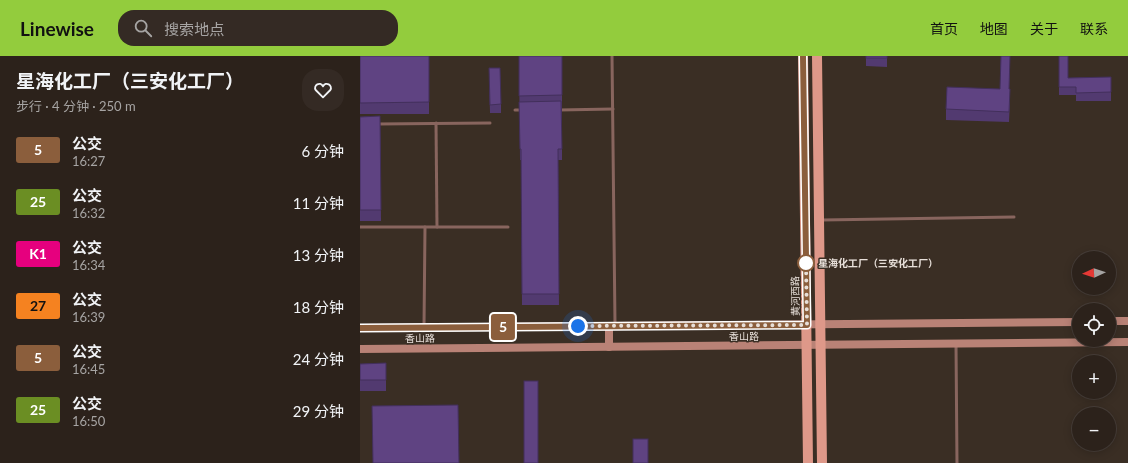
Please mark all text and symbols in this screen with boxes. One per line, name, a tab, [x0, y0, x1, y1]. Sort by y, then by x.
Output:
search box	[118, 10, 398, 46]
text: Linewise	[20, 17, 94, 40]
icon: search	[132, 17, 154, 39]
text: 搜索地点	[164, 20, 224, 38]
text: 首页	[930, 20, 958, 37]
text: 地图	[980, 20, 1008, 37]
text: 关于	[1030, 20, 1058, 37]
text: 联系	[1080, 20, 1108, 37]
text: 星海化工厂（三安化工厂）	[16, 69, 244, 92]
button: heart	[302, 69, 344, 111]
text: 步行 · 4 分钟 · 250 m	[16, 98, 136, 114]
text: 公交	[72, 134, 102, 152]
text: 5	[34, 141, 42, 158]
text: 6 分钟	[301, 142, 344, 160]
text: 16:27	[72, 153, 105, 169]
text: 公交	[72, 186, 102, 204]
text: 25	[30, 193, 46, 210]
text: 11 分钟	[293, 194, 344, 212]
text: 16:32	[72, 205, 105, 221]
text: 公交	[72, 238, 102, 256]
text: K1	[29, 245, 47, 262]
text: 13 分钟	[293, 246, 344, 264]
north arrow	[1072, 251, 1116, 295]
map controls	[1072, 251, 1116, 451]
marker: 星海化工厂（三安化工厂）	[797, 254, 815, 272]
text: 16:34	[72, 257, 105, 273]
place label: 星海化工厂（三安化工厂）	[818, 257, 938, 269]
street label: 黄河西路	[789, 276, 801, 316]
text: 公交	[72, 290, 102, 308]
text: 27	[30, 297, 46, 314]
text: 18 分钟	[293, 298, 344, 316]
button: locate	[1072, 303, 1116, 347]
text: 16:39	[72, 309, 105, 325]
line badge: 5	[490, 314, 516, 340]
your location	[568, 316, 588, 336]
text: 5	[499, 318, 507, 335]
street label: 香山路	[729, 330, 759, 342]
street label: 香山路	[405, 332, 435, 344]
text: 公交	[72, 342, 102, 360]
text: 5	[34, 349, 42, 366]
text: 24 分钟	[293, 350, 344, 368]
button: +	[1072, 355, 1116, 399]
text: 16:45	[72, 361, 105, 377]
text: 公交	[72, 394, 102, 412]
text: 25	[30, 401, 46, 418]
text: 29 分钟	[293, 402, 344, 420]
button: −	[1072, 407, 1116, 451]
text: 16:50	[72, 413, 105, 429]

